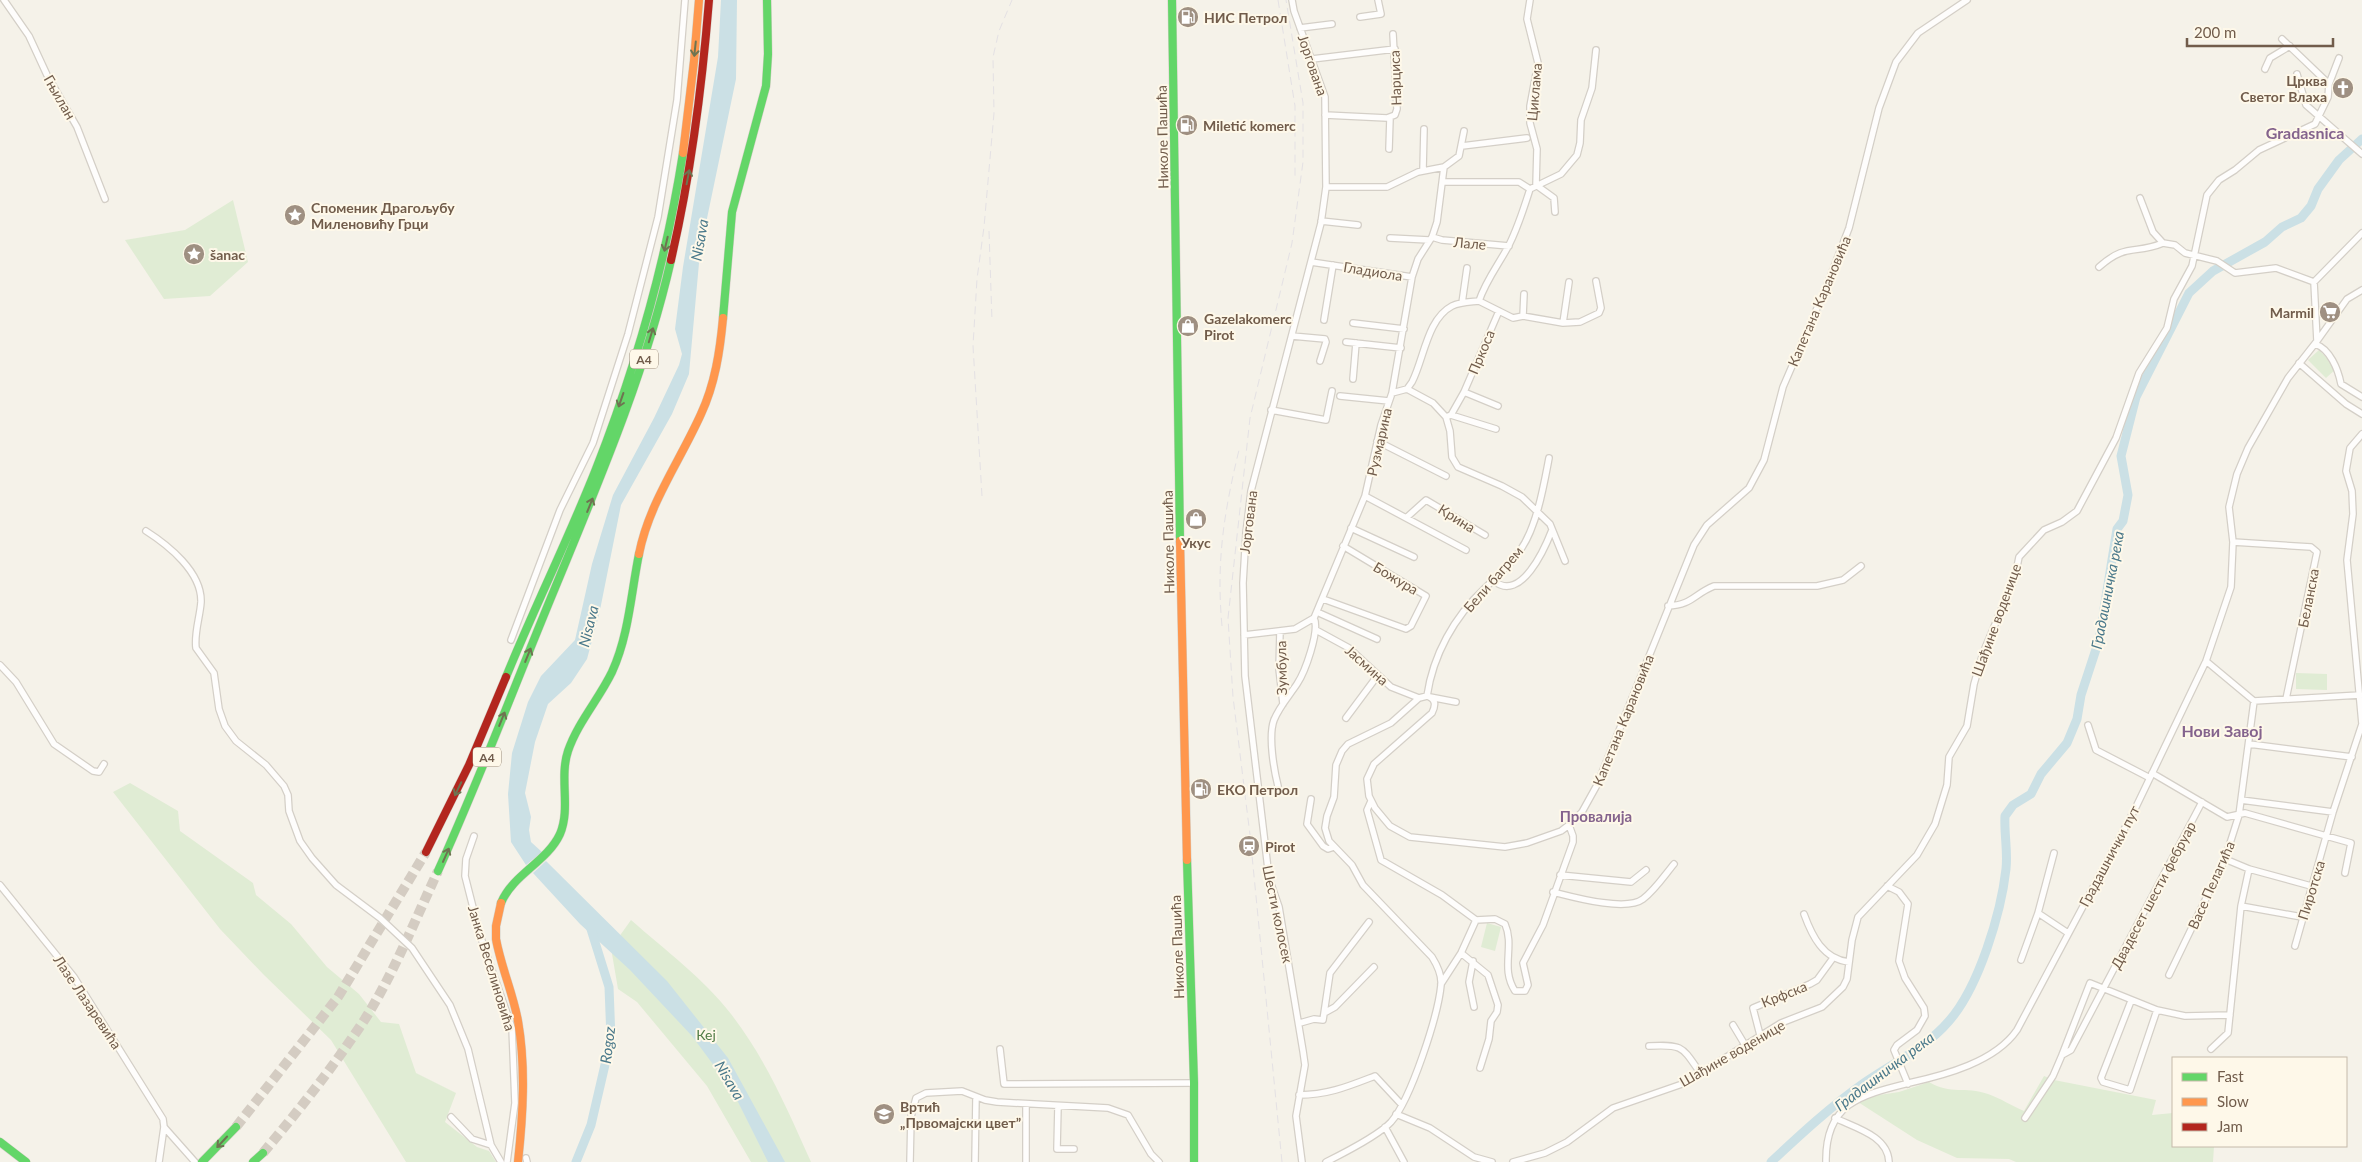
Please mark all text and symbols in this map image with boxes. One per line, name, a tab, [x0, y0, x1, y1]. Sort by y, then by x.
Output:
fuel station icon: НИС Петрол	[1176, 5, 1200, 29]
place label: НИС Петрол	[1204, 9, 1287, 26]
scale bar	[2187, 15, 2333, 47]
text: 200 m	[2194, 23, 2236, 41]
street label: Јоргована	[1295, 32, 1331, 98]
one-way arrow	[691, 40, 700, 56]
street label: Нарциса	[1386, 50, 1404, 106]
street label: Циклама	[1523, 62, 1545, 122]
street label: Гњилан	[41, 72, 79, 122]
place label: Црква Светог Влаха	[2240, 72, 2327, 105]
church icon: Црква Светог Влаха	[2331, 76, 2355, 100]
street label: Николе Пашића	[1153, 85, 1171, 189]
fuel station icon: Miletić komerc	[1175, 113, 1199, 137]
place label: Miletić komerc	[1203, 117, 1296, 134]
district label: Gradasnica	[2266, 123, 2344, 142]
one-way arrow	[684, 170, 694, 186]
place label: Споменик Драгољубу Миленовићу Грци	[311, 199, 455, 232]
place icon: Споменик Драгољубу Миленовићу Грци	[283, 203, 307, 227]
water label: Nisava	[686, 217, 712, 262]
street label: Лале	[1452, 233, 1487, 253]
street label: Капетана Карановића	[1784, 233, 1854, 369]
one-way arrow	[661, 235, 670, 251]
place icon: šanac	[182, 242, 206, 266]
place label: šanac	[210, 246, 245, 263]
street label: Гладиола	[1342, 258, 1404, 284]
supermarket icon: Marmil	[2318, 300, 2342, 324]
place label: Marmil	[2270, 304, 2314, 321]
place label: Gazelakomerc Pirot	[1204, 310, 1292, 343]
shop icon: Gazelakomerc Pirot	[1176, 314, 1200, 338]
street label: Пркоса	[1464, 327, 1498, 377]
one-way arrow	[646, 328, 656, 344]
road number: A4	[630, 349, 658, 368]
one-way arrow	[616, 391, 625, 407]
street label: Рузмарина	[1363, 406, 1395, 478]
street label: Јоргована	[1236, 489, 1260, 555]
street label: Николе Пашића	[1159, 490, 1177, 594]
one-way arrow	[586, 498, 596, 513]
street label: Крина	[1436, 500, 1479, 536]
shop icon: Укус	[1184, 507, 1208, 531]
water label: Градашничка река	[2087, 529, 2127, 651]
place label: Укус	[1180, 534, 1211, 551]
street label: Бели багрем	[1460, 543, 1526, 615]
street label: Божура	[1370, 558, 1422, 598]
street label: Шађине воденице	[1968, 561, 2024, 679]
street label: Беланска	[2294, 567, 2322, 629]
water label: Nisava	[574, 603, 602, 649]
street label: Зумбула	[1272, 640, 1290, 695]
street label: Јасмина	[1342, 641, 1392, 689]
one-way arrow	[524, 647, 533, 662]
street label: Капетана Карановића	[1589, 652, 1657, 788]
one-way arrow	[498, 712, 507, 727]
district label: Нови Завој	[2181, 721, 2263, 740]
road number: A4	[473, 748, 501, 766]
fuel station icon: ЕКО Петрол	[1189, 777, 1213, 801]
place label: ЕКО Петрол	[1217, 781, 1298, 798]
one-way arrow	[453, 782, 463, 797]
street label: Градашнички пут	[2075, 803, 2143, 909]
district label: Провалија	[1560, 807, 1632, 825]
street label: Двадесет шести фебруар	[2107, 818, 2199, 972]
station icon: Pirot	[1237, 834, 1261, 858]
place label: Pirot	[1265, 838, 1296, 855]
street label: Васе Пелагића	[2184, 838, 2238, 932]
one-way arrow	[441, 848, 451, 863]
street label: Пиротска	[2294, 858, 2328, 922]
street label: Шести колосек	[1259, 863, 1297, 965]
street label: Николе Пашића	[1167, 895, 1187, 999]
street label: Јанка Веселиновића	[465, 903, 519, 1033]
street label: Лазе Лазаревића	[50, 951, 126, 1052]
street label: Крфска	[1759, 977, 1809, 1011]
street label: Шађине воденице	[1676, 1016, 1788, 1090]
water label: Rogoz	[596, 1025, 618, 1065]
park label: Кеј	[696, 1026, 716, 1043]
water label: Градашничка река	[1831, 1028, 1938, 1114]
water label: Nisava	[711, 1057, 749, 1103]
legend	[2172, 1057, 2347, 1147]
text: Fast	[2217, 1067, 2244, 1085]
text: Slow	[2217, 1092, 2249, 1110]
place label: Вртић „Првомајски цвет”	[900, 1098, 1021, 1131]
school or university icon: Вртић „Првомајски цвет”	[872, 1102, 896, 1126]
text: Jam	[2217, 1117, 2243, 1135]
one-way arrow	[216, 1135, 228, 1148]

